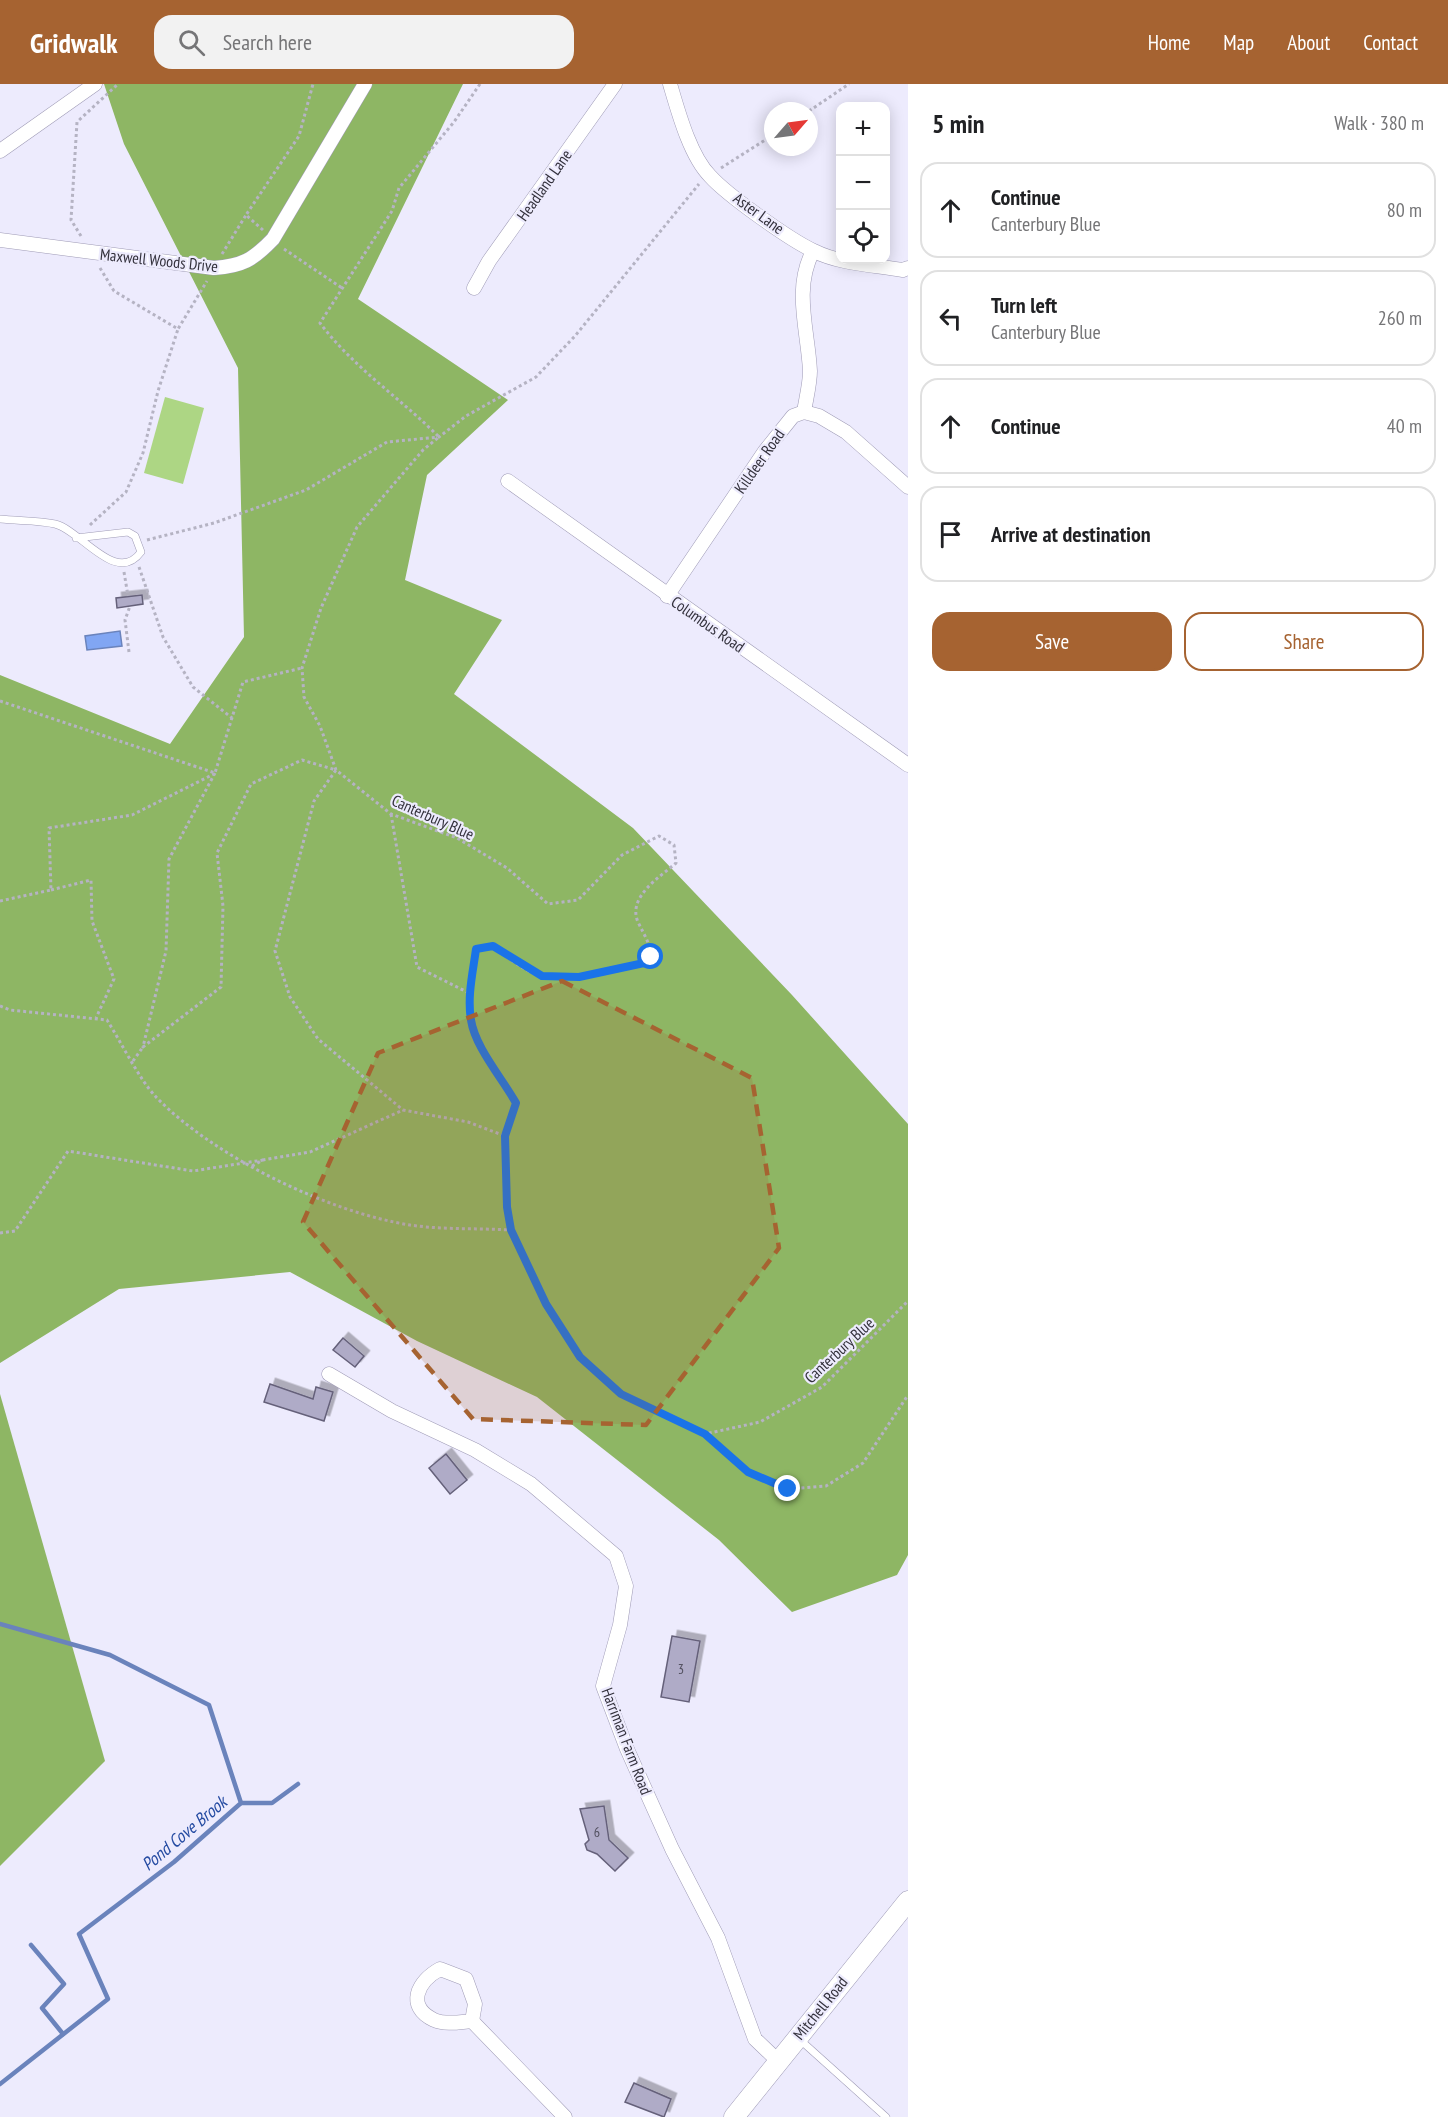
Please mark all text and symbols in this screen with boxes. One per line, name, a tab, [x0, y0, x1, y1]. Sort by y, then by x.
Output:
search box	[154, 15, 574, 69]
text: Gridwalk	[30, 24, 118, 61]
icon: search	[175, 26, 208, 59]
text: Search here	[223, 28, 312, 56]
text: Home	[1148, 29, 1190, 56]
text: Map	[1223, 29, 1254, 56]
text: About	[1287, 29, 1330, 56]
text: Contact	[1363, 29, 1418, 56]
north arrow	[764, 102, 818, 156]
map controls	[836, 102, 890, 264]
button: +	[836, 102, 890, 156]
text: 5 min	[932, 107, 985, 140]
text: Walk · 380 m	[1334, 110, 1424, 136]
street label: Headland Lane	[512, 145, 576, 225]
button: −	[836, 156, 890, 210]
text: Continue	[991, 183, 1061, 211]
street label: Aster Lane	[730, 188, 788, 238]
icon: ahead	[934, 194, 967, 227]
text: 80 m	[1387, 197, 1422, 223]
button: locate	[836, 210, 890, 264]
text: Canterbury Blue	[991, 211, 1101, 237]
street label: Maxwell Woods Drive	[99, 244, 219, 276]
text: Turn left	[991, 291, 1057, 319]
icon: left	[934, 302, 967, 335]
text: 260 m	[1378, 305, 1422, 331]
text: Canterbury Blue	[991, 319, 1101, 345]
icon: ahead	[934, 410, 967, 443]
text: Continue	[991, 412, 1061, 440]
text: 40 m	[1387, 413, 1422, 439]
street label: Killdeer Road	[730, 425, 788, 497]
icon: arrive	[934, 518, 967, 551]
text: Arrive at destination	[991, 520, 1151, 548]
street label: Columbus Road	[668, 591, 749, 657]
button: Save	[932, 612, 1172, 671]
button: Share	[1184, 612, 1424, 671]
street label: Canterbury Blue	[389, 790, 477, 844]
route start	[637, 943, 663, 969]
street label: Canterbury Blue	[800, 1313, 878, 1387]
route end	[774, 1475, 800, 1501]
house number: 3	[678, 1660, 684, 1678]
street label: Harriman Farm Road	[597, 1685, 657, 1797]
water label: Pond Cove Brook	[137, 1789, 233, 1875]
house number: 6	[594, 1823, 600, 1841]
street label: Mitchell Road	[788, 1972, 852, 2044]

